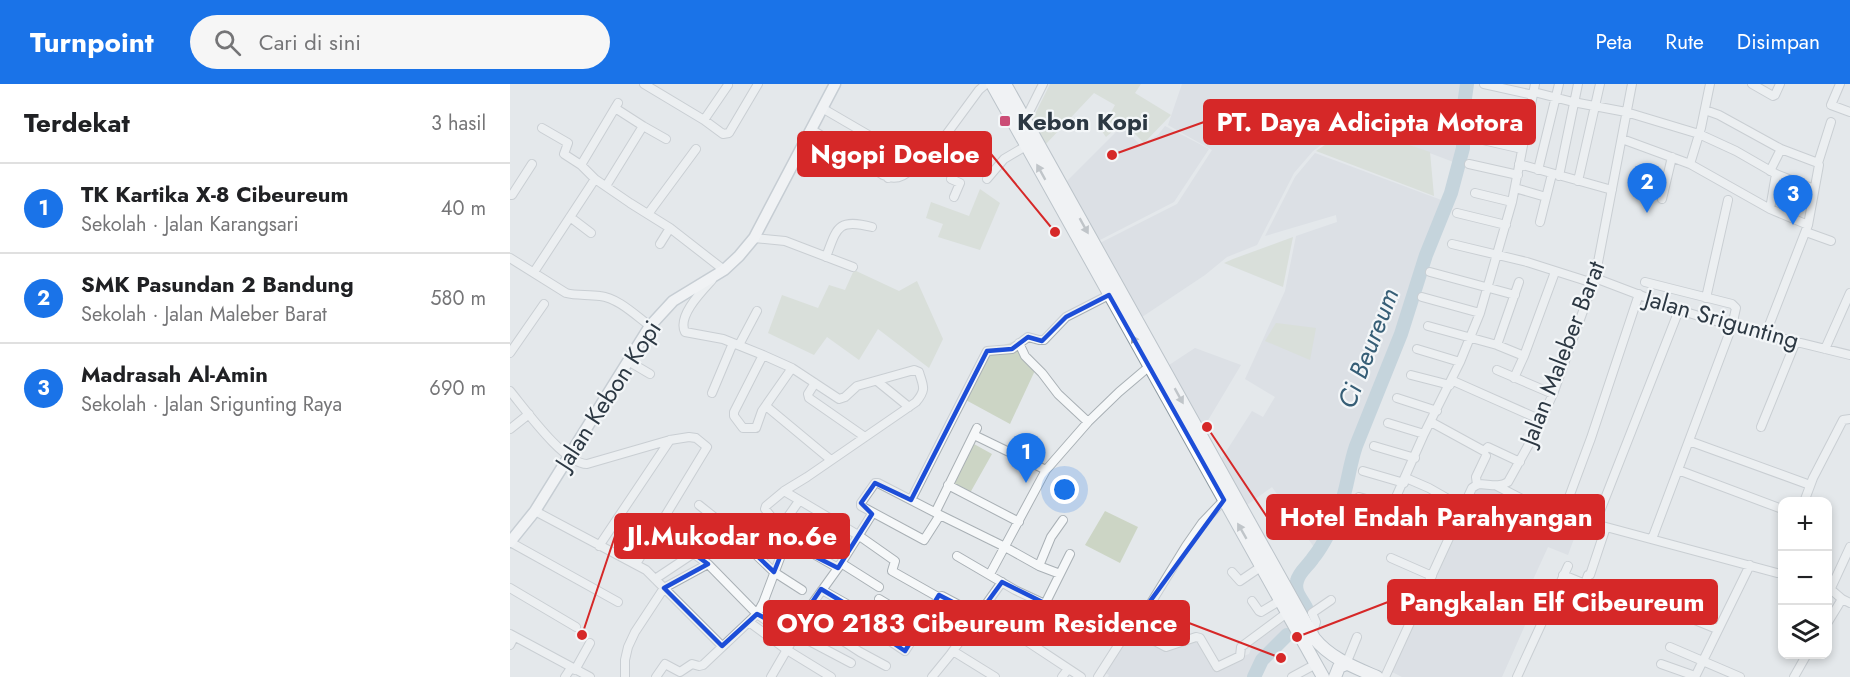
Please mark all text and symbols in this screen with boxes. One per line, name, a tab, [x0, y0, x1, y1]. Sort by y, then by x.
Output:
search box	[190, 15, 610, 69]
text: Turnpoint	[30, 22, 154, 63]
icon: search	[211, 26, 244, 59]
text: Cari di sini	[259, 26, 361, 58]
text: Peta	[1595, 27, 1632, 57]
text: Rute	[1665, 27, 1704, 57]
text: Disimpan	[1737, 27, 1820, 57]
callout: PT. Daya Adicipta Motora	[1204, 100, 1535, 144]
text: PT. Daya Adicipta Motora	[1216, 103, 1524, 141]
text: Terdekat	[24, 104, 130, 142]
place label: Kebon Kopi	[1017, 104, 1148, 139]
text: 3 hasil	[431, 109, 486, 138]
marker: Kebon Kopi	[998, 114, 1012, 128]
callout: Ngopi Doeloe	[798, 132, 991, 176]
text: Ngopi Doeloe	[810, 135, 980, 173]
one-way arrow	[1036, 164, 1046, 181]
pin: 2	[1628, 164, 1666, 213]
pin: 3	[1774, 176, 1812, 225]
text: TK Kartika X-8 Cibeureum	[81, 178, 349, 210]
text: 1	[38, 194, 49, 223]
text: 40 m	[441, 194, 486, 223]
text: Sekolah · Jalan Karangsari	[81, 210, 299, 239]
one-way arrow	[1079, 218, 1089, 235]
street label: Jalan Maleber Barat	[1510, 255, 1613, 453]
text: SMK Pasundan 2 Bandung	[81, 268, 354, 300]
street label: Jalan Srigunting	[1638, 279, 1803, 358]
water label: Ci Beureum	[1328, 282, 1408, 414]
text: 2	[37, 284, 50, 313]
text: 580 m	[430, 284, 486, 313]
text: Sekolah · Jalan Maleber Barat	[81, 300, 327, 329]
street label: Jalan Kebon Kopi	[545, 313, 669, 479]
one-way arrow	[1131, 334, 1141, 351]
text: Madrasah Al-Amin	[81, 358, 268, 390]
text: 3	[37, 374, 50, 403]
text: 690 m	[429, 374, 486, 403]
one-way arrow	[1174, 388, 1184, 405]
text: Sekolah · Jalan Srigunting Raya	[81, 390, 342, 419]
pin: 1	[1006, 434, 1046, 483]
your location	[1050, 475, 1079, 504]
callout: Hotel Endah Parahyangan	[1267, 495, 1604, 539]
map controls	[1778, 497, 1832, 659]
button: +	[1778, 497, 1832, 551]
text: Hotel Endah Parahyangan	[1279, 498, 1593, 536]
callout: Jl.Mukodar no.6e	[615, 514, 849, 558]
text: Jl.Mukodar no.6e	[622, 517, 837, 555]
one-way arrow	[1236, 523, 1247, 539]
button: −	[1778, 551, 1832, 605]
callout: Pangkalan Elf Cibeureum	[1388, 580, 1717, 624]
text: Pangkalan Elf Cibeureum	[1399, 583, 1705, 621]
callout: OYO 2183 Cibeureum Residence	[764, 601, 1189, 645]
text: OYO 2183 Cibeureum Residence	[776, 604, 1178, 642]
button: layers	[1778, 605, 1832, 659]

